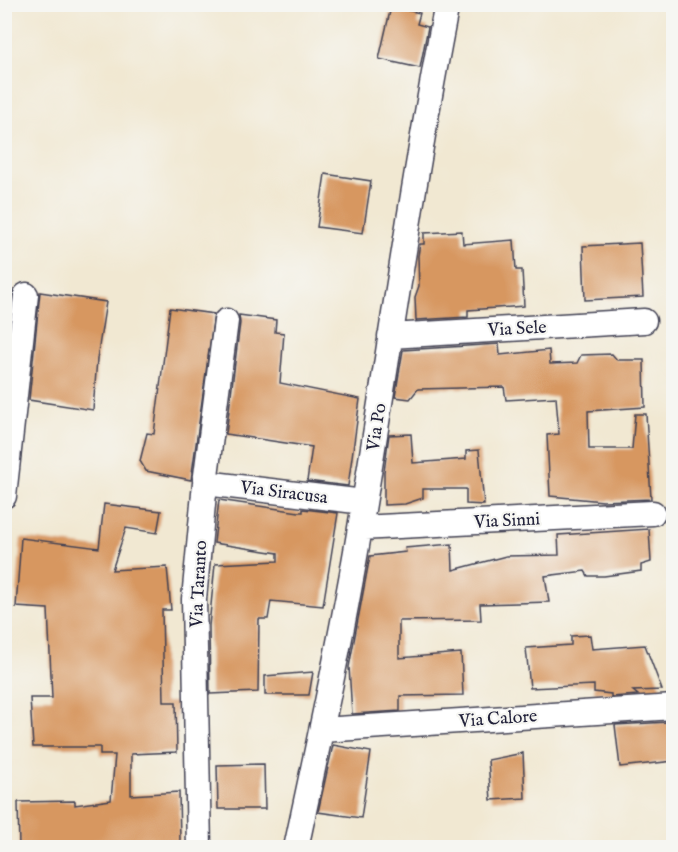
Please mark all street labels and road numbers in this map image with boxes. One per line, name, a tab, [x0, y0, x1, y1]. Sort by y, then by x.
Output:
street label: Via Sele	[486, 316, 547, 343]
street label: Via Po	[362, 401, 393, 454]
street label: Via Siracusa	[238, 477, 329, 510]
street label: Via Sinni	[472, 508, 541, 535]
street label: Via Taranto	[186, 539, 213, 629]
street label: Via Calore	[457, 705, 538, 734]

